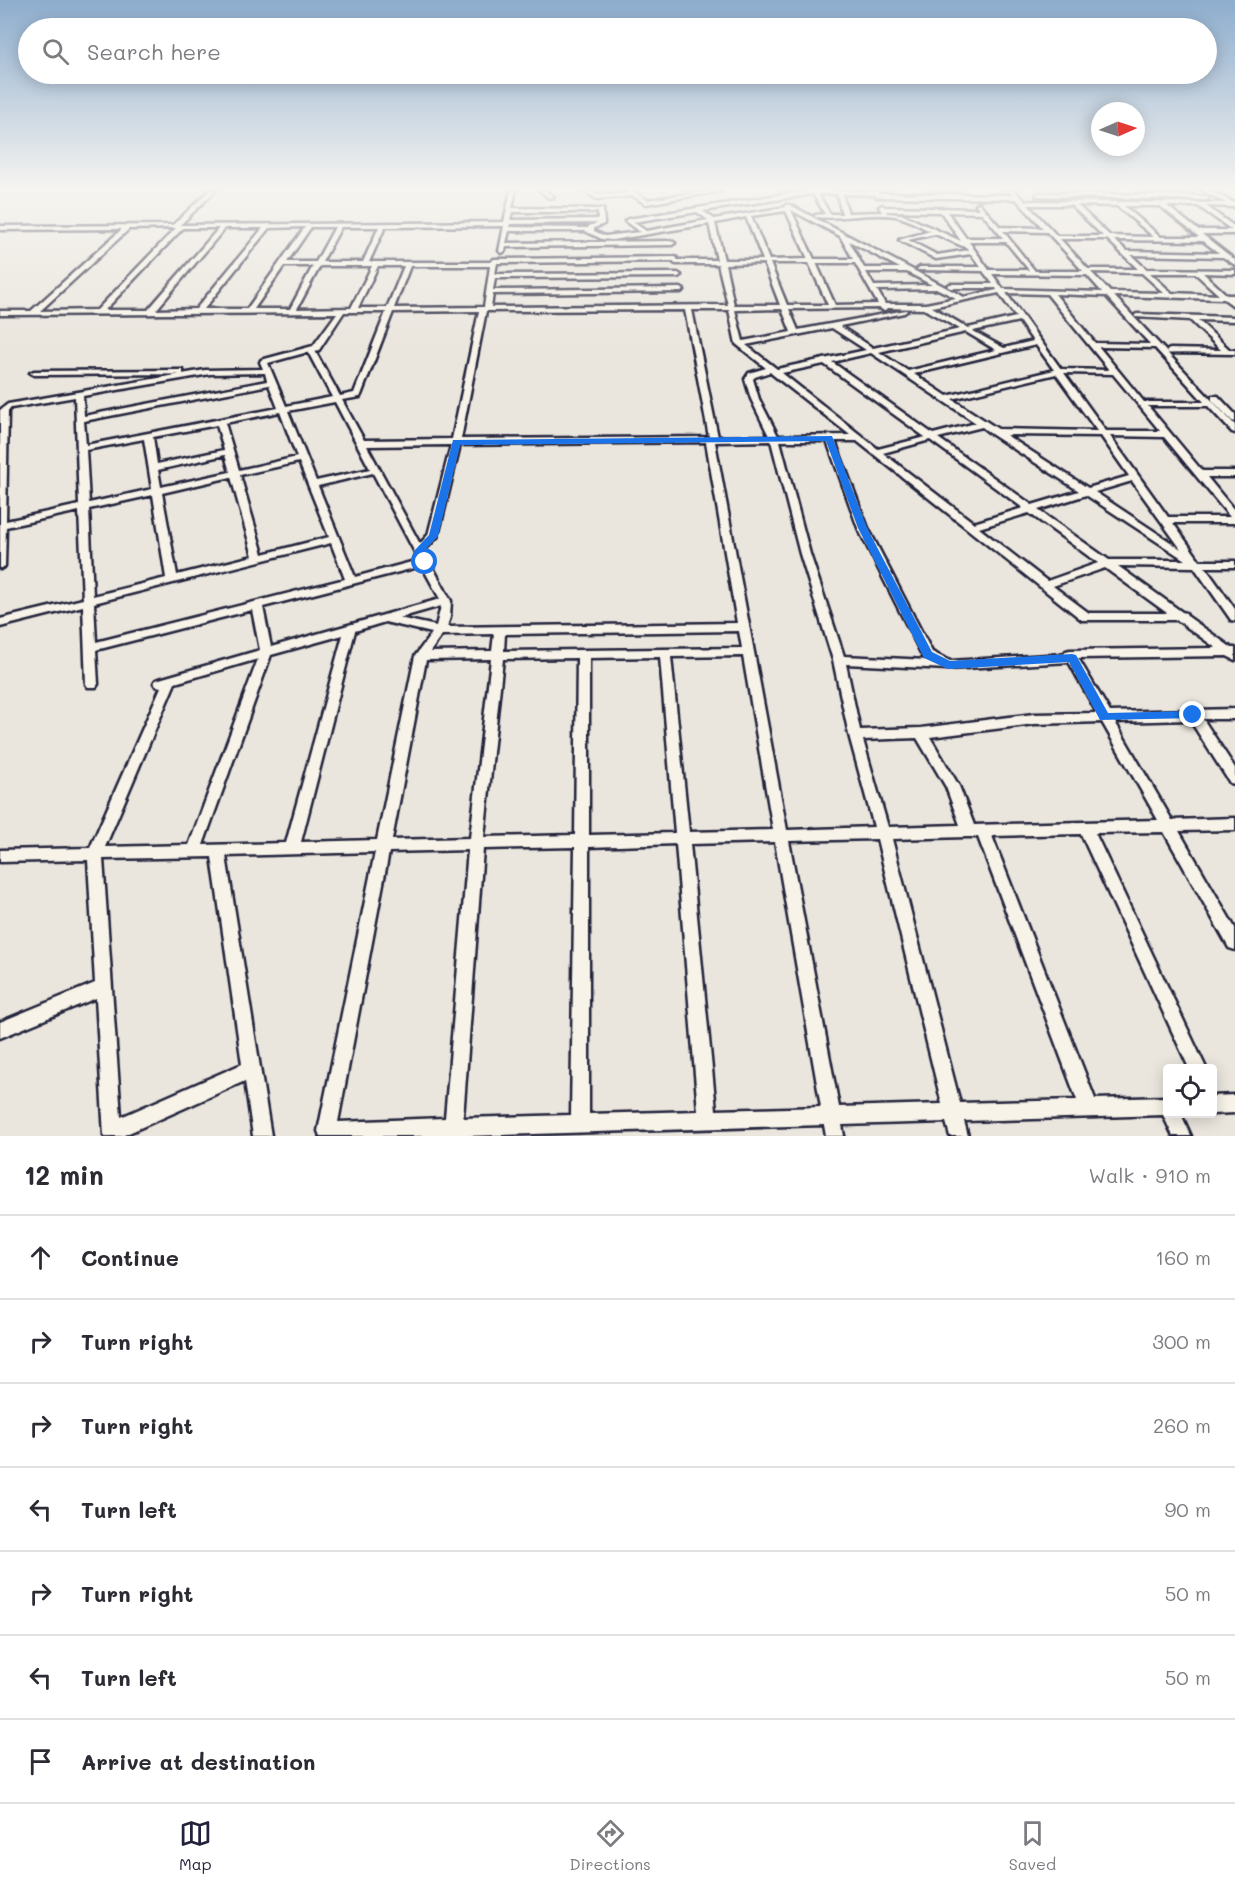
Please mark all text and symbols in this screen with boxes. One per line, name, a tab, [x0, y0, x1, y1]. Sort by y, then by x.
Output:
search box	[18, 18, 1217, 84]
icon: search	[39, 35, 72, 68]
text: Search here	[87, 37, 221, 66]
north arrow	[1091, 102, 1145, 156]
route start	[411, 548, 437, 574]
route end	[1179, 701, 1205, 727]
map controls	[1163, 1064, 1217, 1118]
button: locate	[1163, 1064, 1217, 1118]
text: 12 min	[24, 1158, 104, 1192]
text: Walk · 910 m	[1088, 1162, 1211, 1188]
icon: ahead	[24, 1241, 57, 1274]
text: Continue	[81, 1243, 179, 1272]
text: 160 m	[1155, 1244, 1211, 1270]
icon: right	[24, 1325, 57, 1358]
text: Turn right	[81, 1327, 193, 1356]
text: 300 m	[1152, 1328, 1211, 1354]
icon: right	[24, 1409, 57, 1442]
text: Turn right	[81, 1411, 193, 1440]
text: 260 m	[1153, 1412, 1211, 1438]
icon: left	[24, 1493, 57, 1526]
text: Turn left	[81, 1495, 177, 1524]
text: 90 m	[1165, 1496, 1211, 1522]
icon: right	[24, 1577, 57, 1610]
text: Turn right	[81, 1579, 193, 1608]
text: 50 m	[1165, 1580, 1211, 1606]
icon: left	[24, 1661, 57, 1694]
text: Turn left	[81, 1663, 177, 1692]
text: 50 m	[1165, 1664, 1211, 1690]
icon: arrive	[24, 1745, 57, 1778]
text: Arrive at destination	[81, 1747, 316, 1776]
tab: Map	[179, 1817, 212, 1874]
tab: Directions	[570, 1817, 651, 1874]
tab: Saved	[1009, 1817, 1056, 1874]

